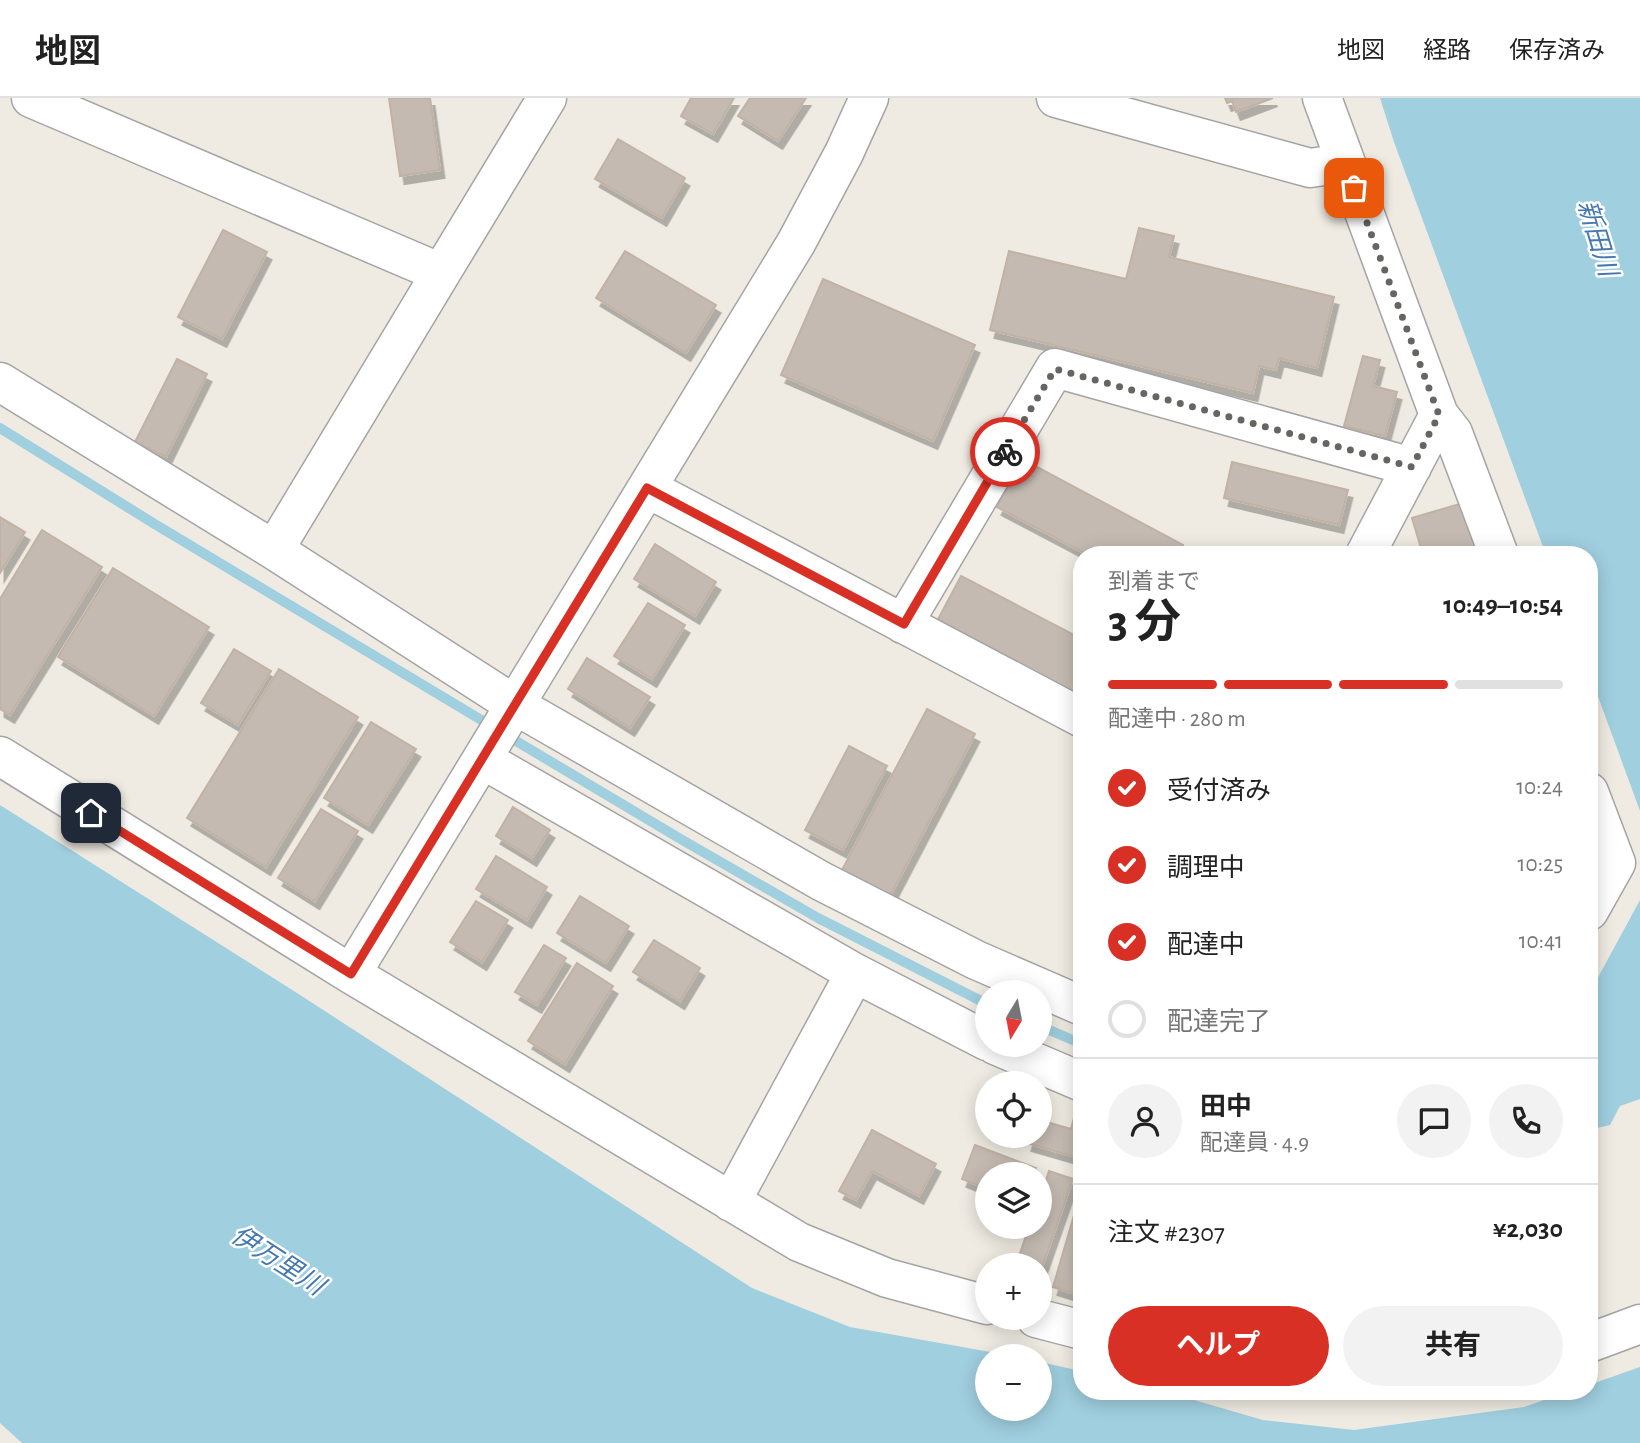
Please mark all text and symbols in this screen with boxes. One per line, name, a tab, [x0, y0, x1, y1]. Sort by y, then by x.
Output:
text: 地図	[35, 36, 101, 69]
text: 地図	[1337, 39, 1385, 63]
text: 経路	[1423, 39, 1471, 63]
text: 保存済み	[1509, 39, 1605, 63]
pin	[1324, 158, 1384, 218]
icon: bag	[1335, 169, 1373, 207]
water label: 新田川	[1573, 197, 1623, 282]
courier	[970, 417, 1040, 487]
icon: bike	[986, 433, 1024, 471]
text: 到着まで	[1108, 571, 1200, 594]
text: 10:49–10:54	[1443, 592, 1563, 618]
text: 3 分	[1108, 600, 1181, 646]
text: 配達中 · 280 m	[1108, 708, 1246, 731]
icon: check	[1108, 769, 1146, 807]
text: 10:24	[1516, 776, 1563, 799]
text: 受付済み	[1167, 778, 1271, 804]
pin	[61, 783, 121, 843]
icon: home	[72, 794, 110, 832]
icon: check	[1108, 846, 1146, 884]
text: 10:25	[1518, 853, 1563, 876]
text: 調理中	[1167, 855, 1245, 881]
icon: check	[1108, 923, 1146, 961]
text: 10:41	[1519, 930, 1563, 953]
text: 配達中	[1167, 932, 1245, 958]
north arrow	[975, 980, 1052, 1057]
map controls	[975, 980, 1052, 1421]
text: 配達完了	[1167, 1009, 1271, 1035]
button: locate	[975, 1071, 1052, 1148]
button: person	[1108, 1084, 1182, 1158]
button: chat	[1397, 1084, 1471, 1158]
button: phone	[1489, 1084, 1563, 1158]
text: 田中	[1200, 1094, 1252, 1120]
text: 配達員 · 4.9	[1200, 1132, 1309, 1155]
button: layers	[975, 1162, 1052, 1239]
text: ¥2,030	[1493, 1216, 1563, 1242]
text: 注文 #2307	[1108, 1220, 1225, 1246]
water label: 伊万里川	[227, 1221, 331, 1302]
button: +	[975, 1253, 1052, 1330]
button: ヘルプ	[1108, 1306, 1329, 1386]
button: 共有	[1343, 1306, 1563, 1386]
button: −	[975, 1344, 1052, 1421]

